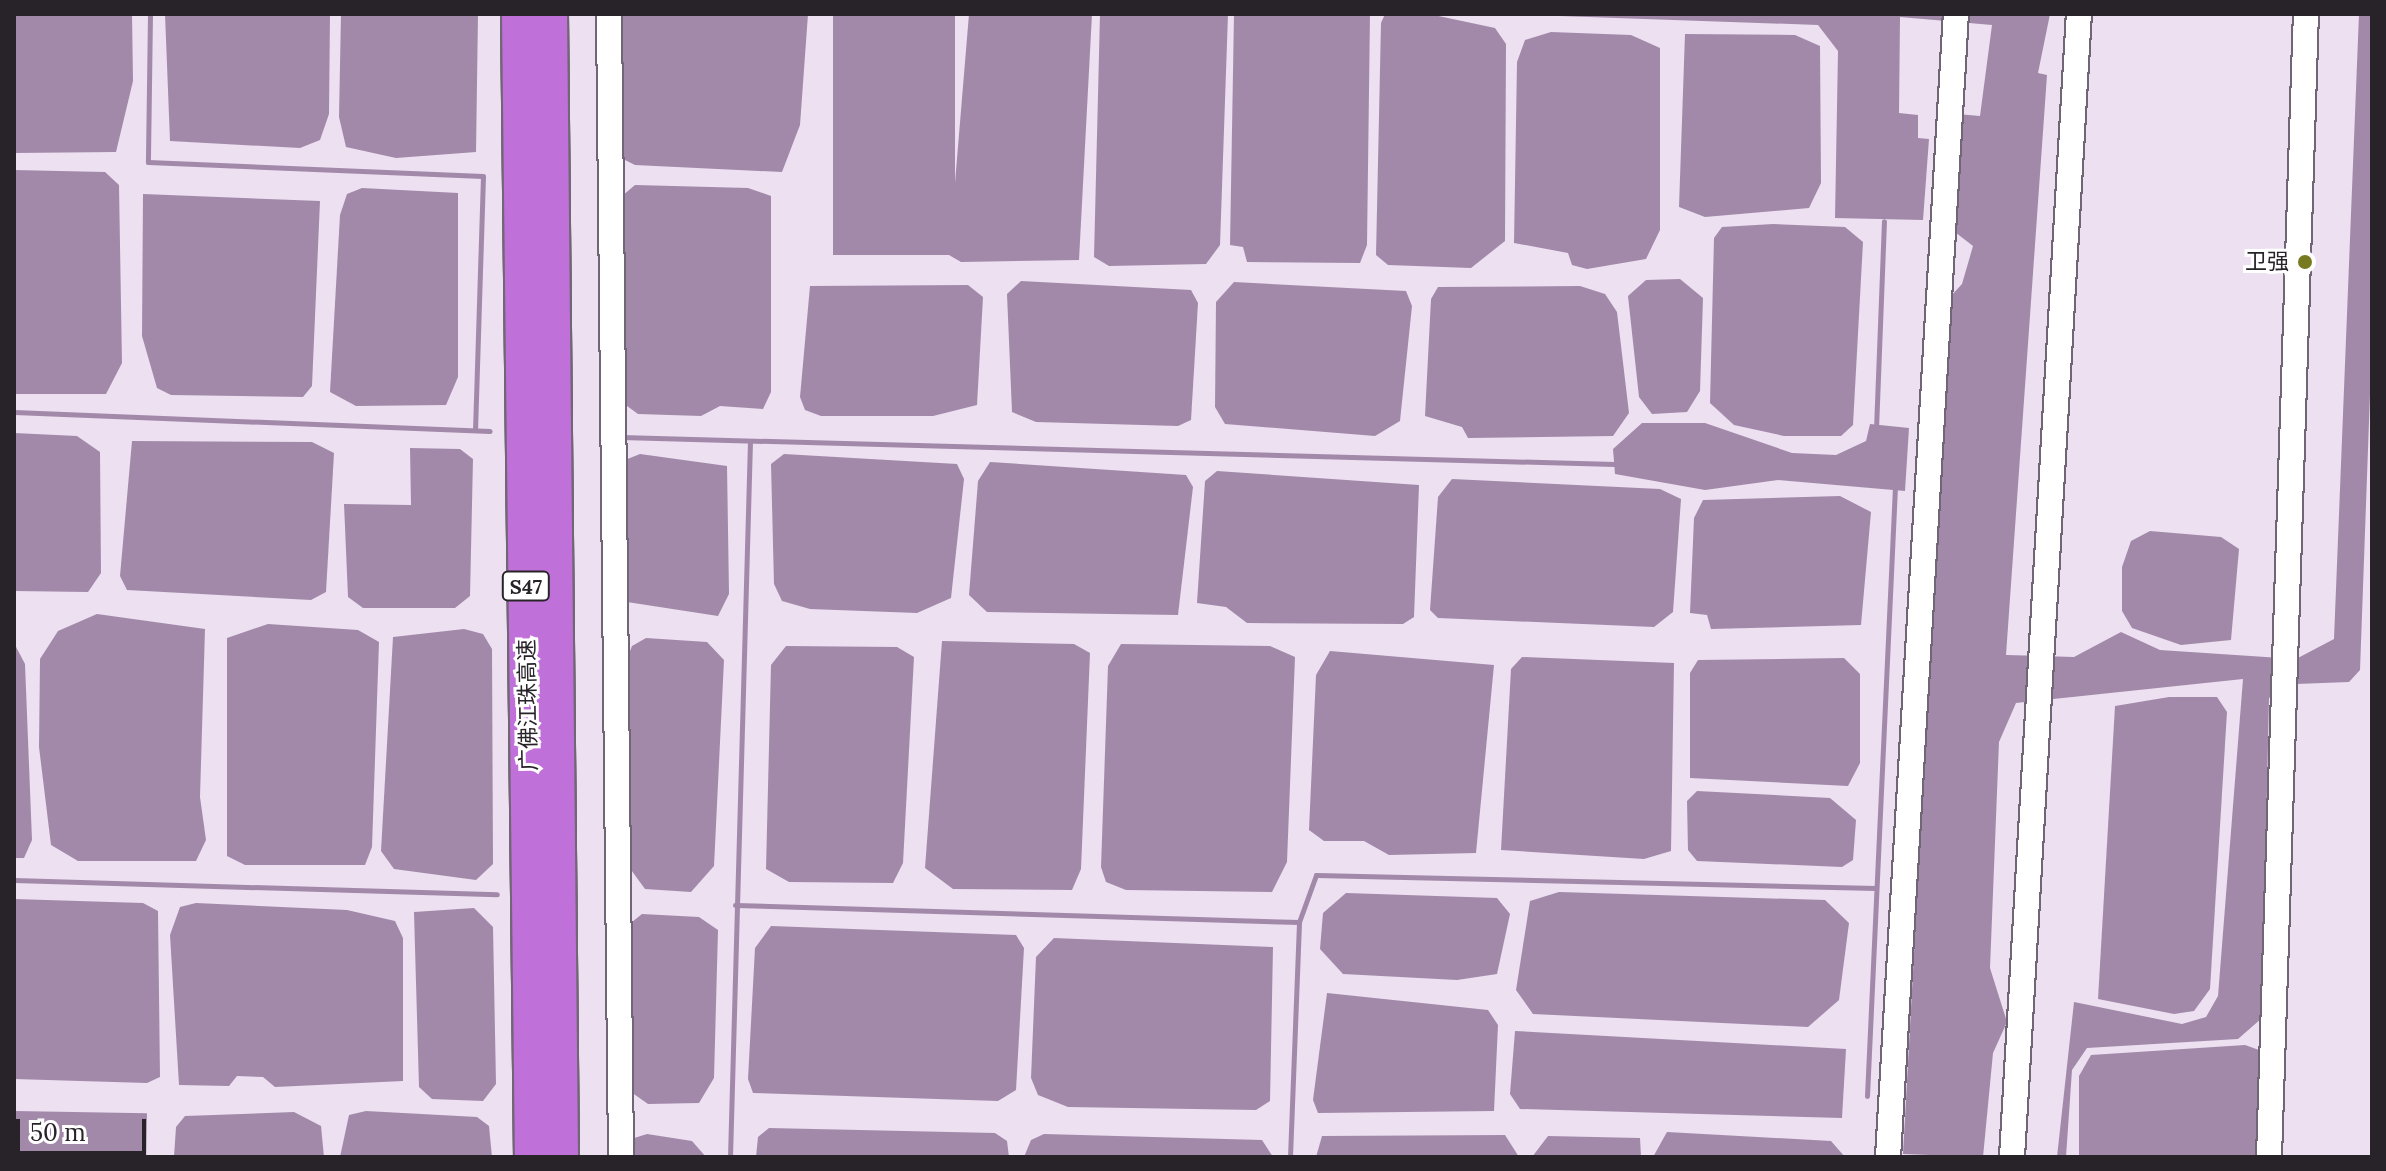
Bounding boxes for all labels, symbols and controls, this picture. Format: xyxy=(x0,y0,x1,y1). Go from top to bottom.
place label: 卫强 xyxy=(2245,249,2289,275)
marker: 卫强 xyxy=(2296,253,2314,271)
road number: S47 xyxy=(500,570,552,602)
street label: 广佛江珠高速 xyxy=(514,639,542,771)
scale bar xyxy=(20,1103,150,1153)
text: 50 m xyxy=(30,1117,86,1148)

